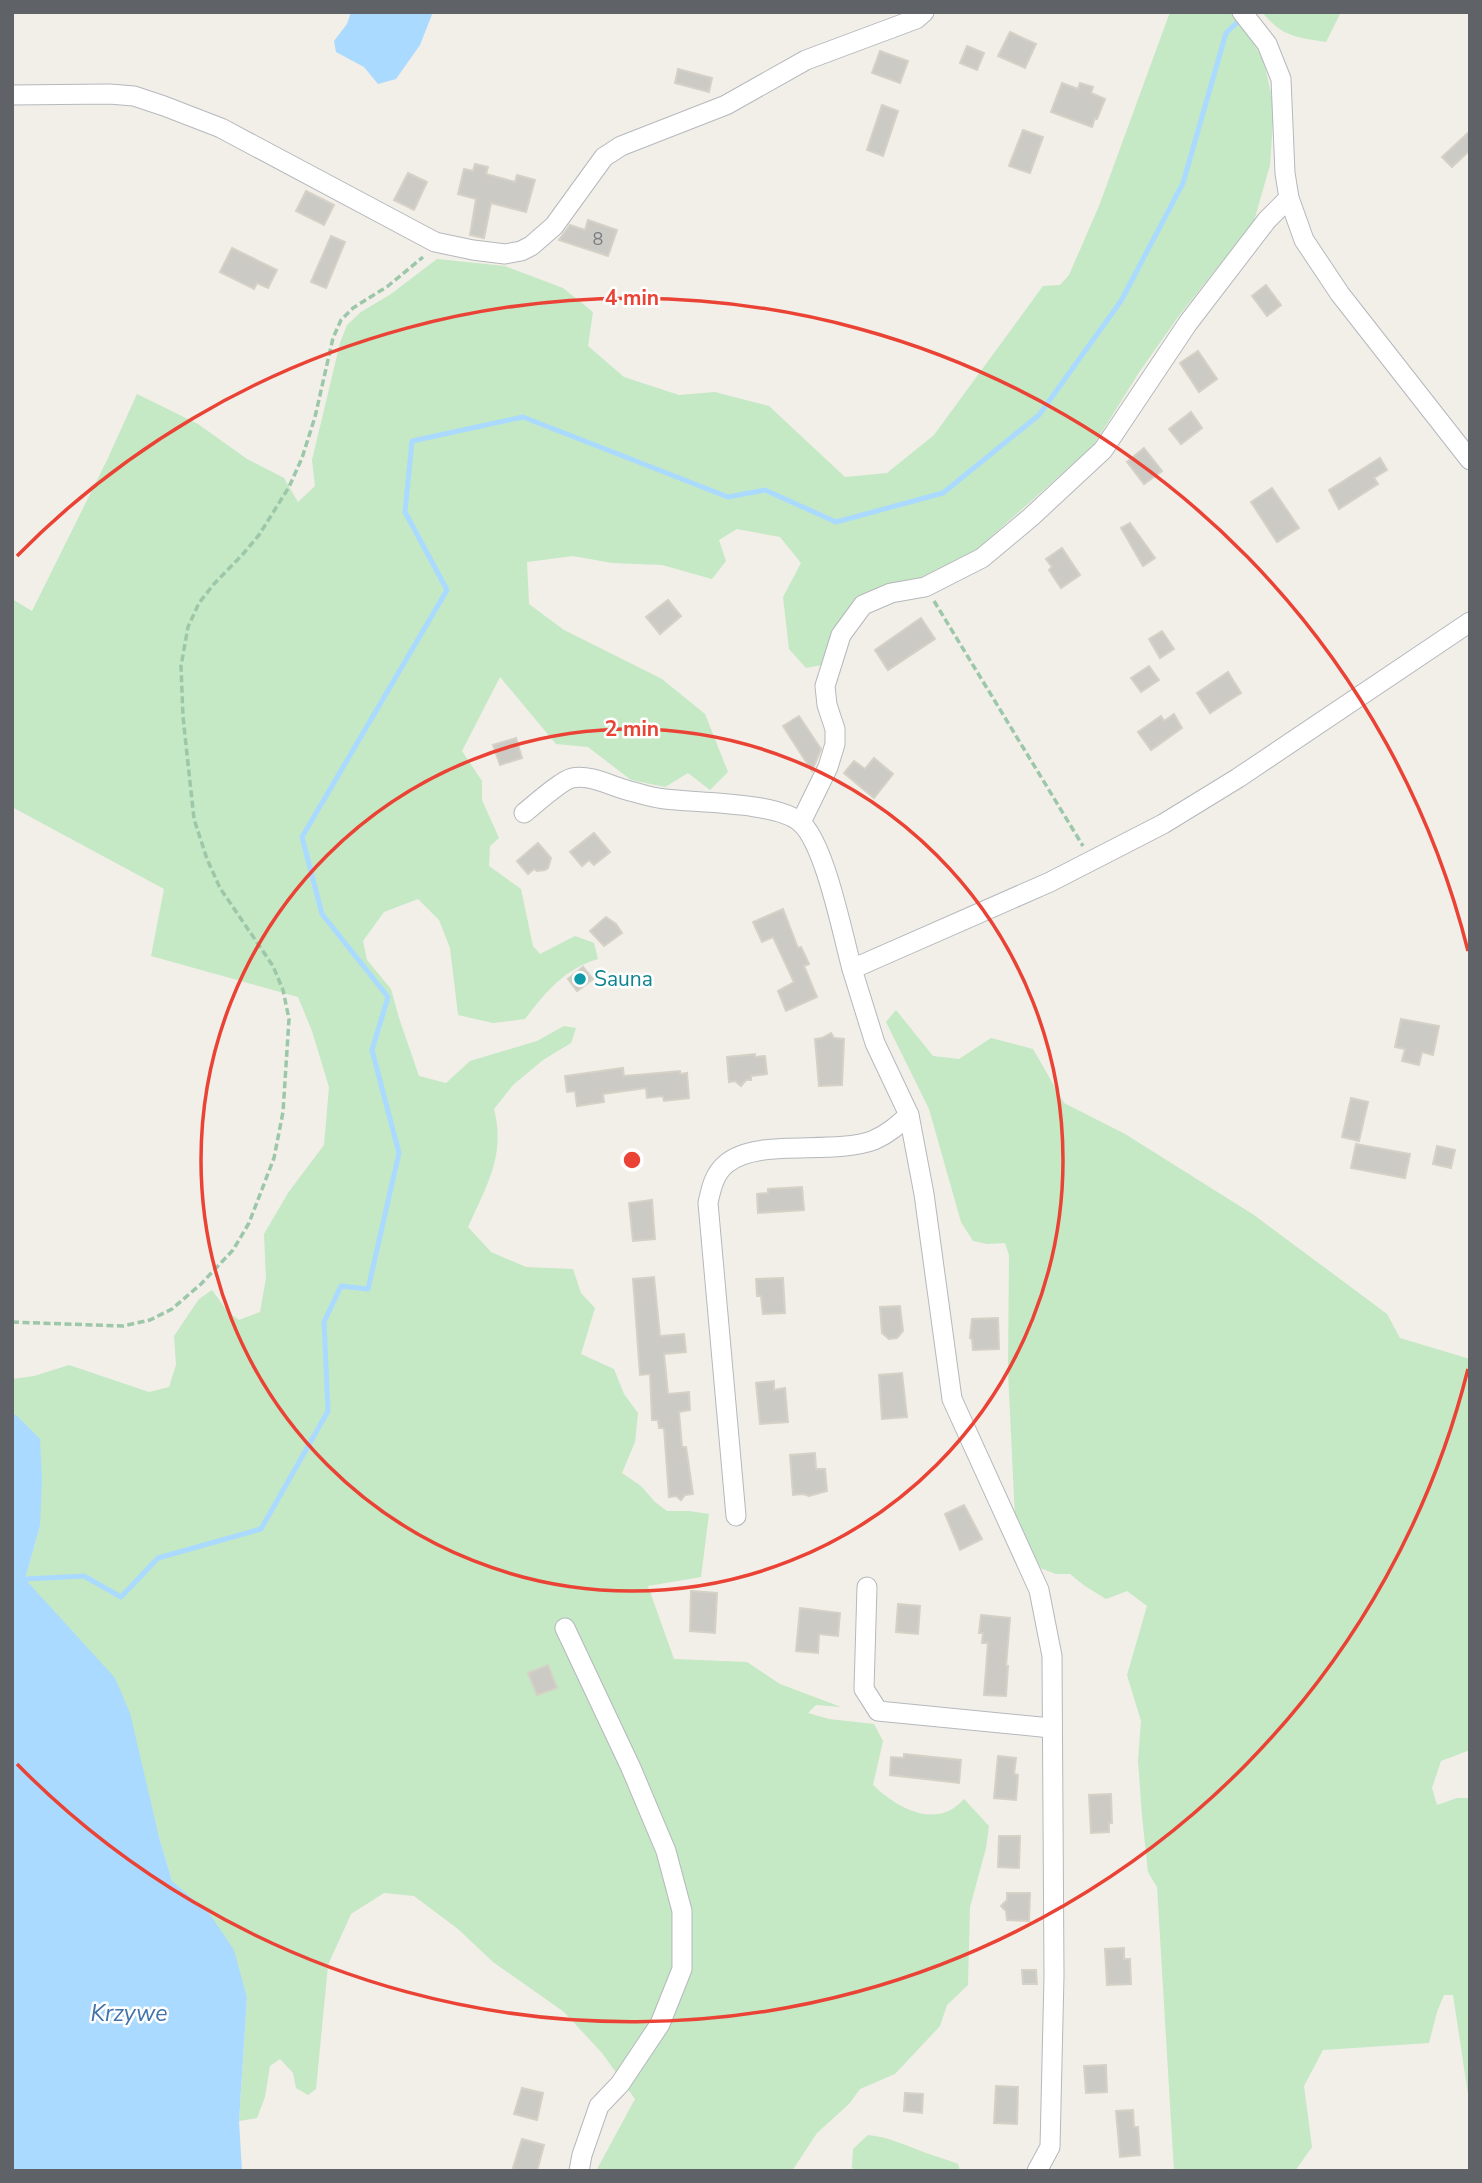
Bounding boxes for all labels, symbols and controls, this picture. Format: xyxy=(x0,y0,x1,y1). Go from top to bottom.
house number: 8 xyxy=(593,227,603,251)
text: 4 min xyxy=(605,284,659,312)
text: 2 min xyxy=(605,715,659,743)
place label: Sauna xyxy=(594,965,653,993)
marker: Sauna xyxy=(572,971,588,987)
centre of rings xyxy=(620,1148,644,1172)
water label: Krzywe xyxy=(91,1998,167,2029)

